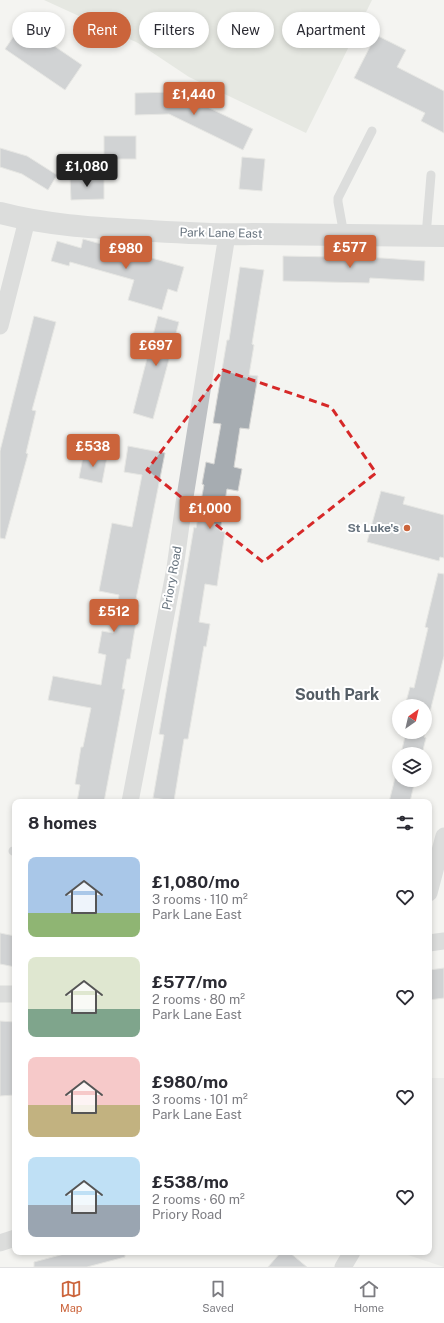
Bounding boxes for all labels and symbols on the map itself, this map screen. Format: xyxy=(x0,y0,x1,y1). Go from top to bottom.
pin: £1,440 xyxy=(161,82,227,116)
pin: £1,080 xyxy=(54,154,120,188)
street label: Park Lane East xyxy=(179,225,263,241)
pin: £577 xyxy=(326,235,374,269)
pin: £980 xyxy=(102,236,150,270)
pin: £697 xyxy=(132,333,180,367)
pin: £538 xyxy=(69,434,117,468)
pin: £1,000 xyxy=(177,496,243,530)
place label: St Luke's xyxy=(347,521,399,535)
marker: St Luke's xyxy=(402,523,412,533)
street label: Priory Road xyxy=(159,545,185,611)
pin: £512 xyxy=(90,599,138,633)
district label: South Park xyxy=(295,685,379,704)
north arrow xyxy=(392,699,432,739)

